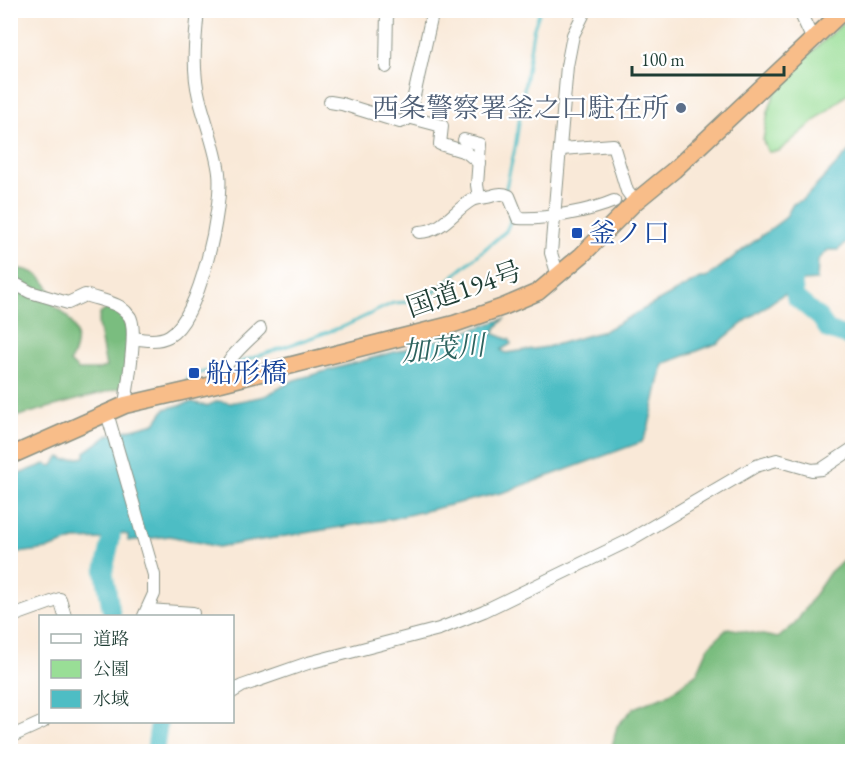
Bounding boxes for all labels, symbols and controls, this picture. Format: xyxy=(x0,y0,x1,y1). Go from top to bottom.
scale bar xyxy=(632,39,784,77)
text: 100 m xyxy=(641,48,685,71)
place label: 西条警察署釜之口駐在所 xyxy=(372,90,669,125)
marker: 西条警察署釜之口駐在所 xyxy=(674,101,688,115)
place label: 釜ノ口 xyxy=(589,215,670,250)
marker: 釜ノ口 xyxy=(570,226,584,240)
street label: 国道194号 xyxy=(401,252,526,325)
water label: 加茂川 xyxy=(400,326,489,370)
place label: 船形橋 xyxy=(206,355,287,390)
marker: 船形橋 xyxy=(187,366,201,380)
legend xyxy=(39,615,234,723)
text: 道路 xyxy=(93,627,129,650)
text: 公園 xyxy=(93,657,129,680)
text: 水域 xyxy=(93,687,129,710)

